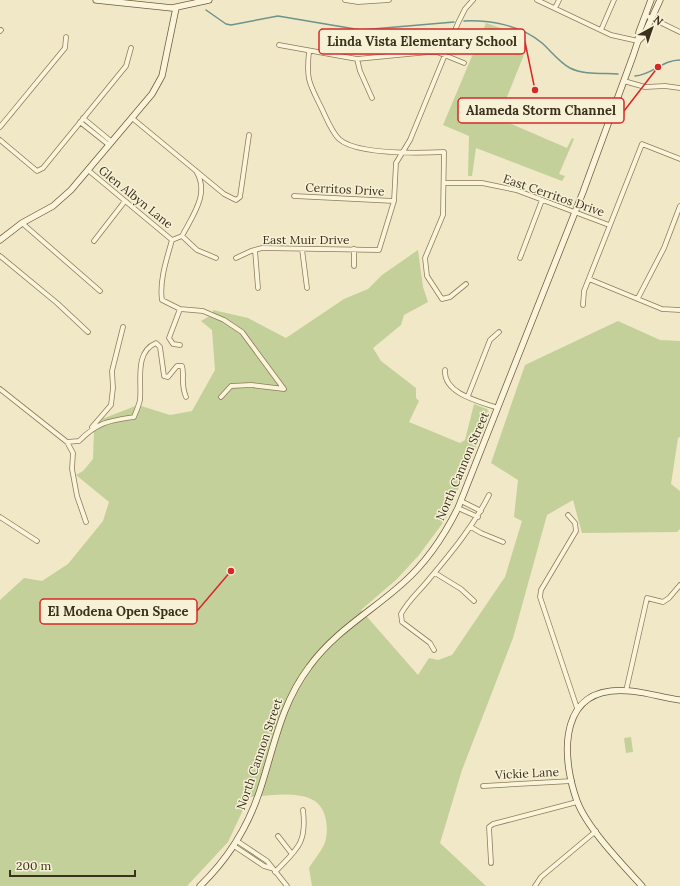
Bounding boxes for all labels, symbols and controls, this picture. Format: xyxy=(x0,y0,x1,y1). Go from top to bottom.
north arrow xyxy=(632,8,672,48)
text: N xyxy=(651,12,667,29)
callout: Linda Vista Elementary School xyxy=(319,29,525,54)
text: Linda Vista Elementary School xyxy=(327,33,517,50)
callout: Alameda Storm Channel xyxy=(458,98,624,123)
text: Alameda Storm Channel xyxy=(466,102,616,119)
street label: Glen Albyn Lane xyxy=(96,163,176,232)
street label: East Cerritos Drive xyxy=(501,171,607,220)
street label: Cerritos Drive xyxy=(305,179,385,199)
street label: East Muir Drive xyxy=(263,232,350,247)
street label: North Cannon Street xyxy=(432,409,492,523)
callout: El Modena Open Space xyxy=(40,599,197,624)
text: El Modena Open Space xyxy=(47,603,189,620)
street label: North Cannon Street xyxy=(233,696,285,812)
street label: Vickie Lane xyxy=(494,764,560,782)
scale bar xyxy=(10,852,135,878)
text: 200 m xyxy=(16,858,52,873)

